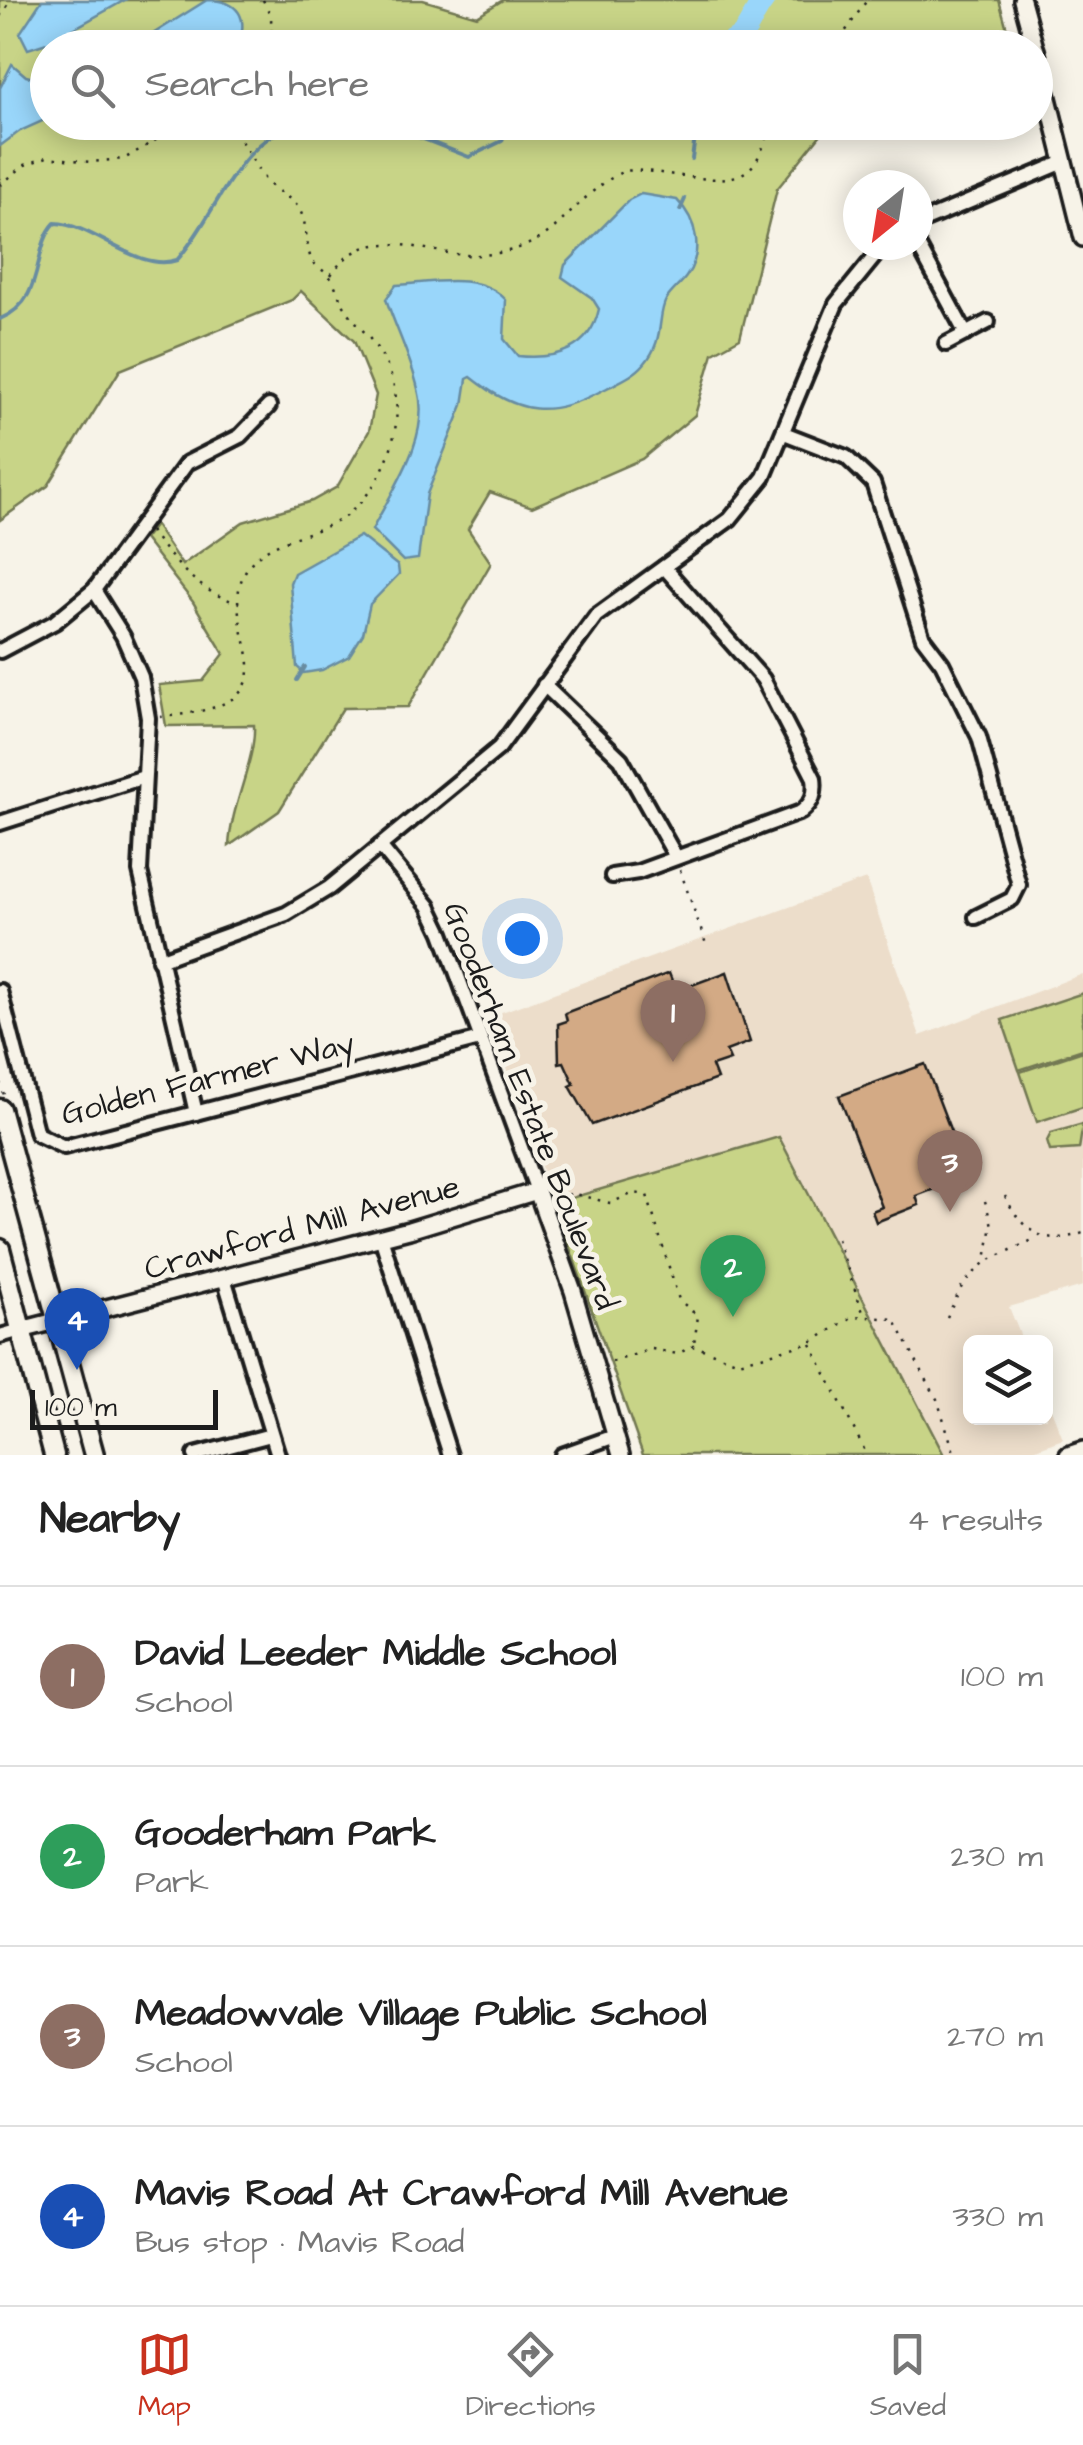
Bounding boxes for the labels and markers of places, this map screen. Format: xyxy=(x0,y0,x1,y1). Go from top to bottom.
pin: 1 xyxy=(640,980,706,1062)
pin: 3 xyxy=(918,1130,982,1212)
pin: 2 xyxy=(700,1234,766,1317)
pin: 4 xyxy=(44,1288,110,1370)

